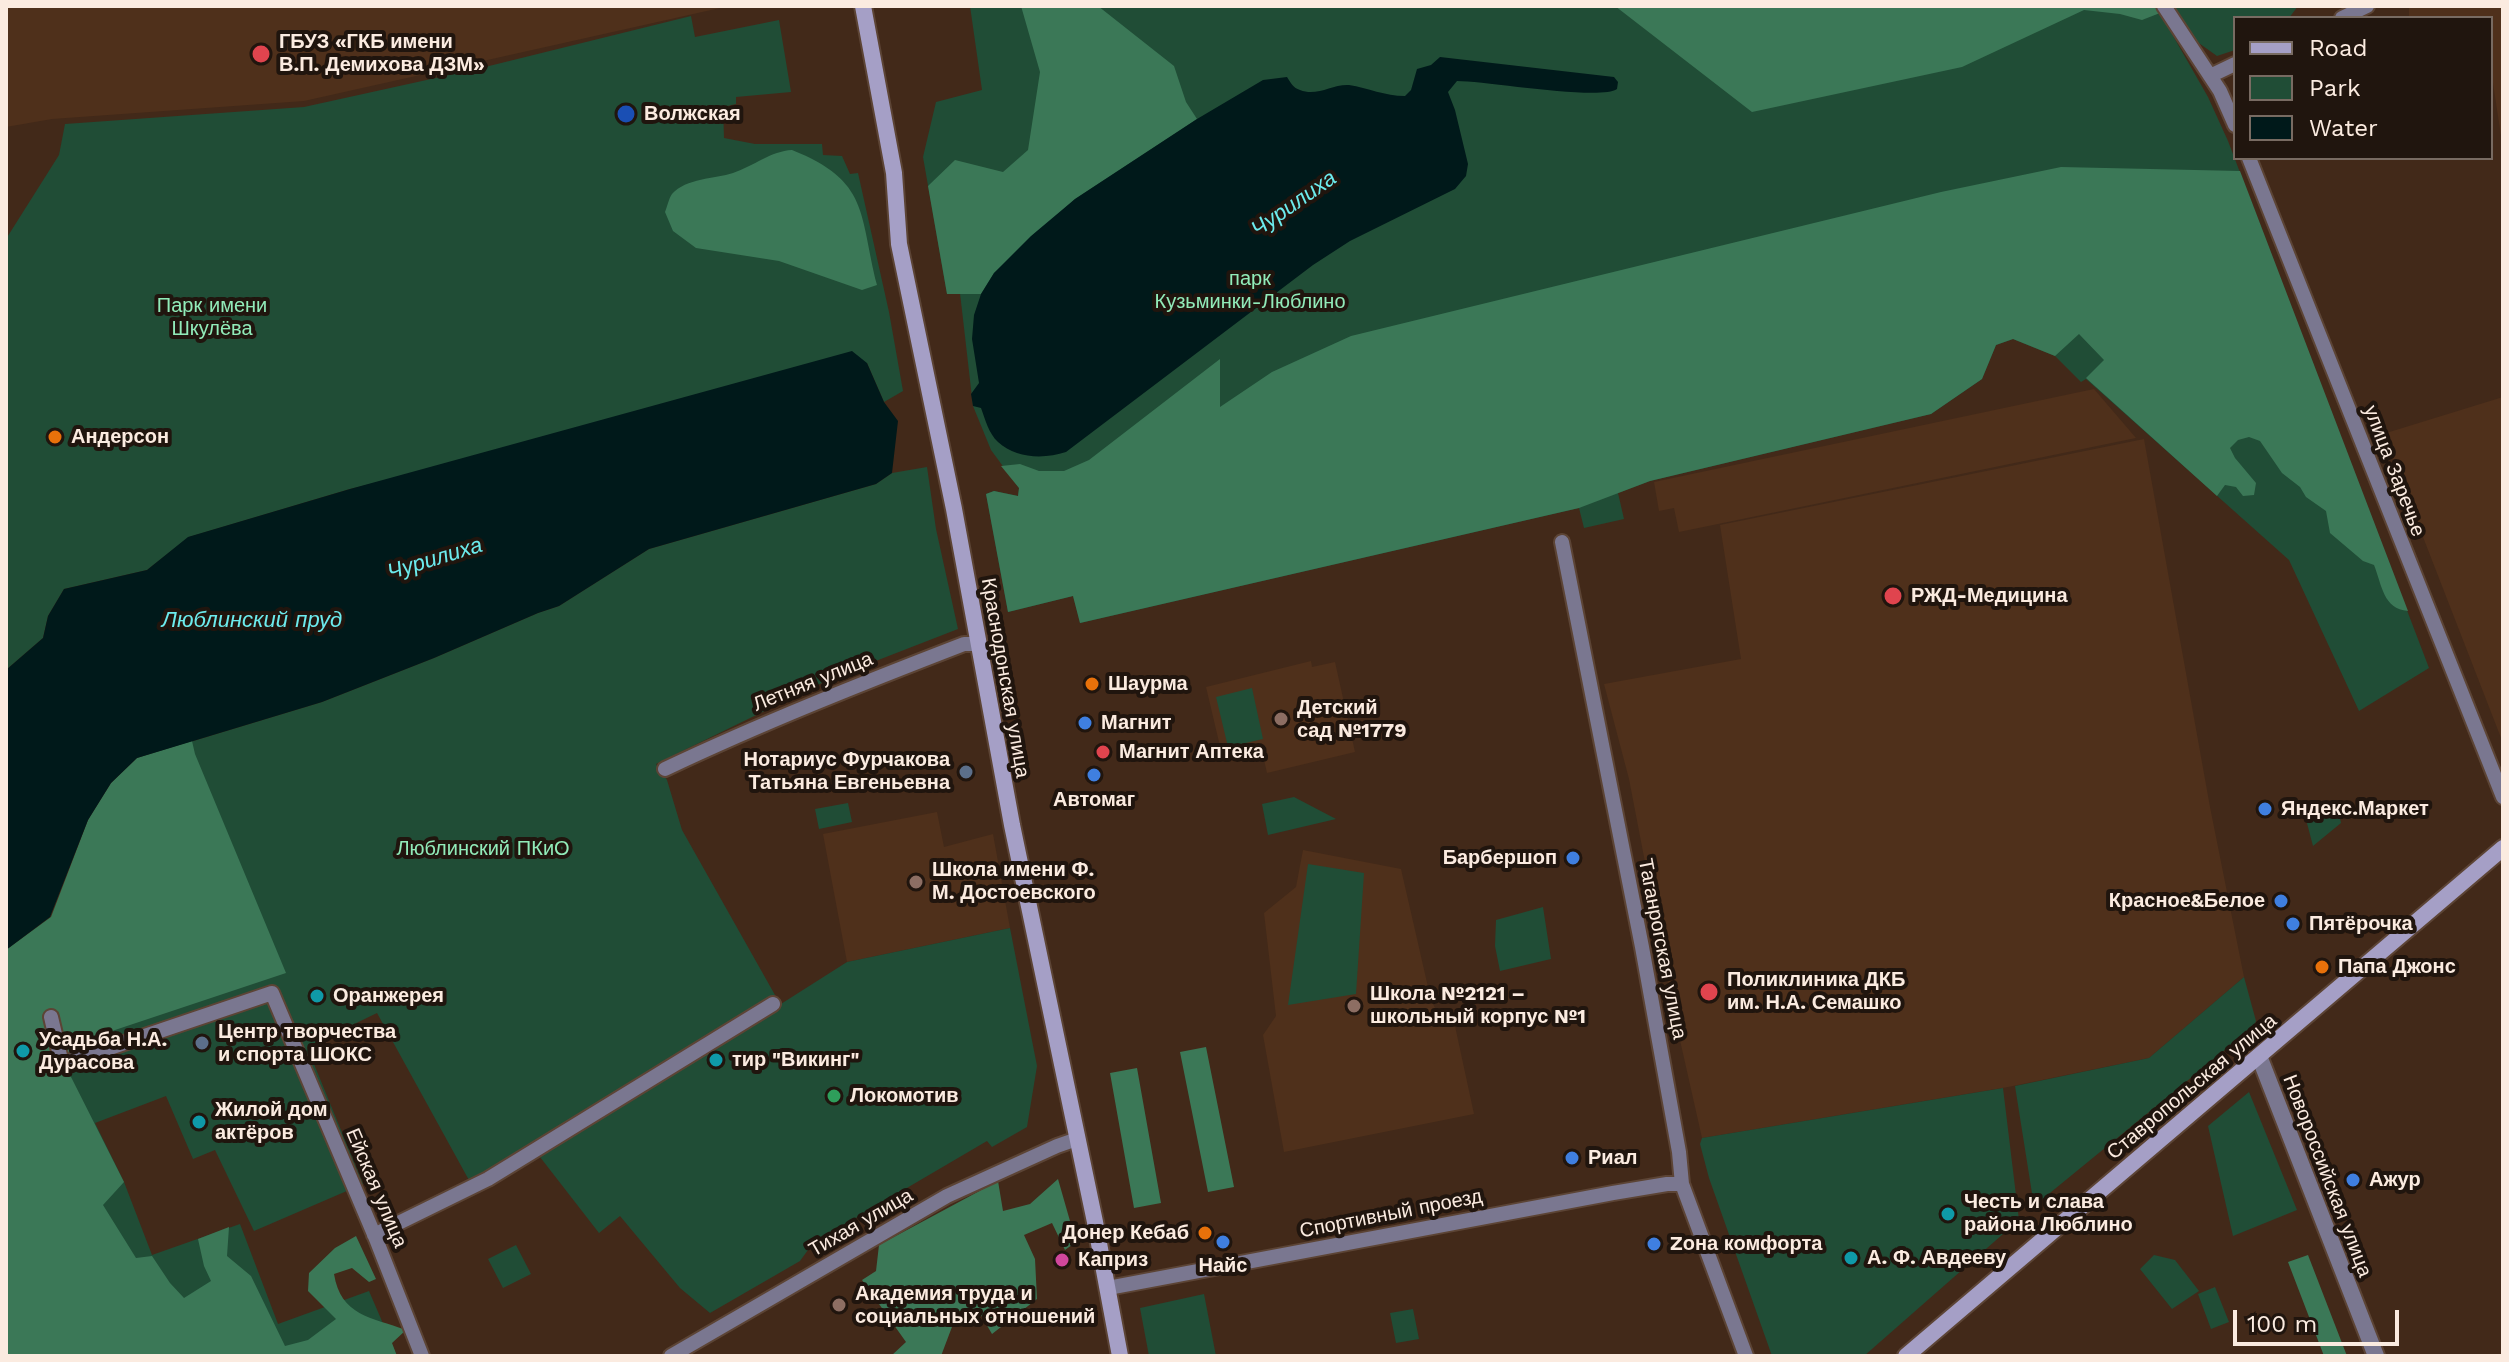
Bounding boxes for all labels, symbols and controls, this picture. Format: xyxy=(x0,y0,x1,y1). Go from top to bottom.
legend xyxy=(2233,16,2493,160)
place label: ГБУЗ «ГКБ имени В.П. Демихова ДЗМ» xyxy=(279,30,485,77)
text: Road xyxy=(2309,34,2368,62)
marker: ГБУЗ «ГКБ имени В.П. Демихова ДЗМ» xyxy=(250,43,272,65)
text: Park xyxy=(2309,74,2361,102)
place label: Волжская xyxy=(644,102,741,126)
marker: Волжская xyxy=(615,103,637,125)
text: Water xyxy=(2309,114,2378,142)
water label: Чурилиха xyxy=(1246,165,1342,243)
park label: парк Кузьминки-Люблино xyxy=(1154,267,1346,314)
park label: Парк имени Шкулёва xyxy=(157,294,267,341)
street label: улица Заречье xyxy=(2358,402,2430,540)
place label: Андерсон xyxy=(71,425,169,449)
marker: Андерсон xyxy=(46,428,64,446)
water label: Чурилиха xyxy=(384,532,486,586)
street label: Краснодонская улица xyxy=(976,576,1034,780)
place label: РЖД-Медицина xyxy=(1911,584,2068,608)
marker: РЖД-Медицина xyxy=(1882,585,1904,607)
water label: Люблинский пруд xyxy=(162,608,342,634)
street label: Летняя улица xyxy=(750,647,876,717)
place label: Шаурма xyxy=(1108,672,1188,696)
marker: Шаурма xyxy=(1083,675,1101,693)
place label: Детский сад №1779 xyxy=(1297,696,1406,743)
marker: Детский сад №1779 xyxy=(1272,710,1290,728)
place label: Магнит xyxy=(1101,711,1172,735)
marker: Магнит xyxy=(1076,714,1094,732)
place label: Магнит Аптека xyxy=(1119,740,1264,764)
marker: Магнит Аптека xyxy=(1094,743,1112,761)
place label: Нотариус Фурчакова Татьяна Евгеньевна xyxy=(743,748,950,795)
marker: Нотариус Фурчакова Татьяна Евгеньевна xyxy=(957,763,975,781)
marker: Автомаг xyxy=(1085,766,1103,784)
place label: Автомаг xyxy=(1053,788,1135,812)
place label: Яндекс.Маркет xyxy=(2281,797,2429,821)
marker: Яндекс.Маркет xyxy=(2256,800,2274,818)
park label: Люблинский ПКиО xyxy=(396,837,570,861)
place label: Барбершоп xyxy=(1443,846,1557,870)
marker: Барбершоп xyxy=(1564,849,1582,867)
street label: Таганрогская улица xyxy=(1633,857,1691,1041)
place label: Школа имени Ф. М. Достоевского xyxy=(932,858,1096,905)
marker: Школа имени Ф. М. Достоевского xyxy=(907,873,925,891)
place label: Красное&Белое xyxy=(2109,889,2265,913)
marker: Красное&Белое xyxy=(2272,892,2290,910)
place label: Пятёрочка xyxy=(2309,912,2413,936)
marker: Пятёрочка xyxy=(2284,915,2302,933)
place label: Папа Джонс xyxy=(2338,955,2456,979)
marker: Папа Джонс xyxy=(2313,958,2331,976)
place label: Поликлиника ДКБ им. Н.А. Семашко xyxy=(1727,968,1905,1015)
marker: Поликлиника ДКБ им. Н.А. Семашко xyxy=(1698,981,1720,1003)
place label: Школа №2121 – школьный корпус №1 xyxy=(1370,982,1586,1029)
place label: Оранжерея xyxy=(333,984,444,1008)
marker: Оранжерея xyxy=(308,987,326,1005)
marker: Школа №2121 – школьный корпус №1 xyxy=(1345,997,1363,1015)
street label: Ставропольская улица xyxy=(2102,1009,2282,1165)
place label: Центр творчества и спорта ШОКС xyxy=(218,1020,396,1067)
place label: Усадьба Н.А. Дурасова xyxy=(39,1028,167,1075)
marker: Центр творчества и спорта ШОКС xyxy=(193,1034,211,1052)
marker: Усадьба Н.А. Дурасова xyxy=(14,1042,32,1060)
place label: тир "Викинг" xyxy=(732,1048,859,1072)
marker: тир "Викинг" xyxy=(707,1051,725,1069)
street label: Новороссийская улица xyxy=(2277,1072,2377,1280)
place label: Локомотив xyxy=(850,1084,959,1108)
marker: Локомотив xyxy=(825,1087,843,1105)
place label: Жилой дом актёров xyxy=(215,1098,327,1145)
marker: Жилой дом актёров xyxy=(190,1113,208,1131)
street label: Ейская улица xyxy=(340,1125,412,1251)
place label: Риал xyxy=(1588,1146,1637,1170)
marker: Риал xyxy=(1563,1149,1581,1167)
place label: Ажур xyxy=(2369,1168,2421,1192)
marker: Ажур xyxy=(2344,1171,2362,1189)
street label: Тихая улица xyxy=(805,1184,917,1262)
street label: Спортивный проезд xyxy=(1298,1185,1484,1243)
place label: Честь и слава района Люблино xyxy=(1964,1190,2133,1237)
marker: Честь и слава района Люблино xyxy=(1939,1205,1957,1223)
place label: Донер Кебаб xyxy=(1062,1221,1189,1245)
marker: Донер Кебаб xyxy=(1196,1224,1214,1242)
place label: Zона комфорта xyxy=(1670,1232,1822,1256)
marker: Найс xyxy=(1214,1233,1232,1251)
marker: Zона комфорта xyxy=(1645,1235,1663,1253)
place label: А. Ф. Авдееву xyxy=(1867,1246,2006,1270)
place label: Каприз xyxy=(1078,1248,1148,1272)
marker: А. Ф. Авдееву xyxy=(1842,1249,1860,1267)
marker: Каприз xyxy=(1053,1251,1071,1269)
place label: Найс xyxy=(1199,1254,1247,1278)
place label: Академия труда и социальных отношений xyxy=(855,1282,1095,1329)
scale bar xyxy=(2237,1294,2403,1344)
marker: Академия труда и социальных отношений xyxy=(830,1296,848,1314)
text: 100 m xyxy=(2247,1310,2317,1338)

